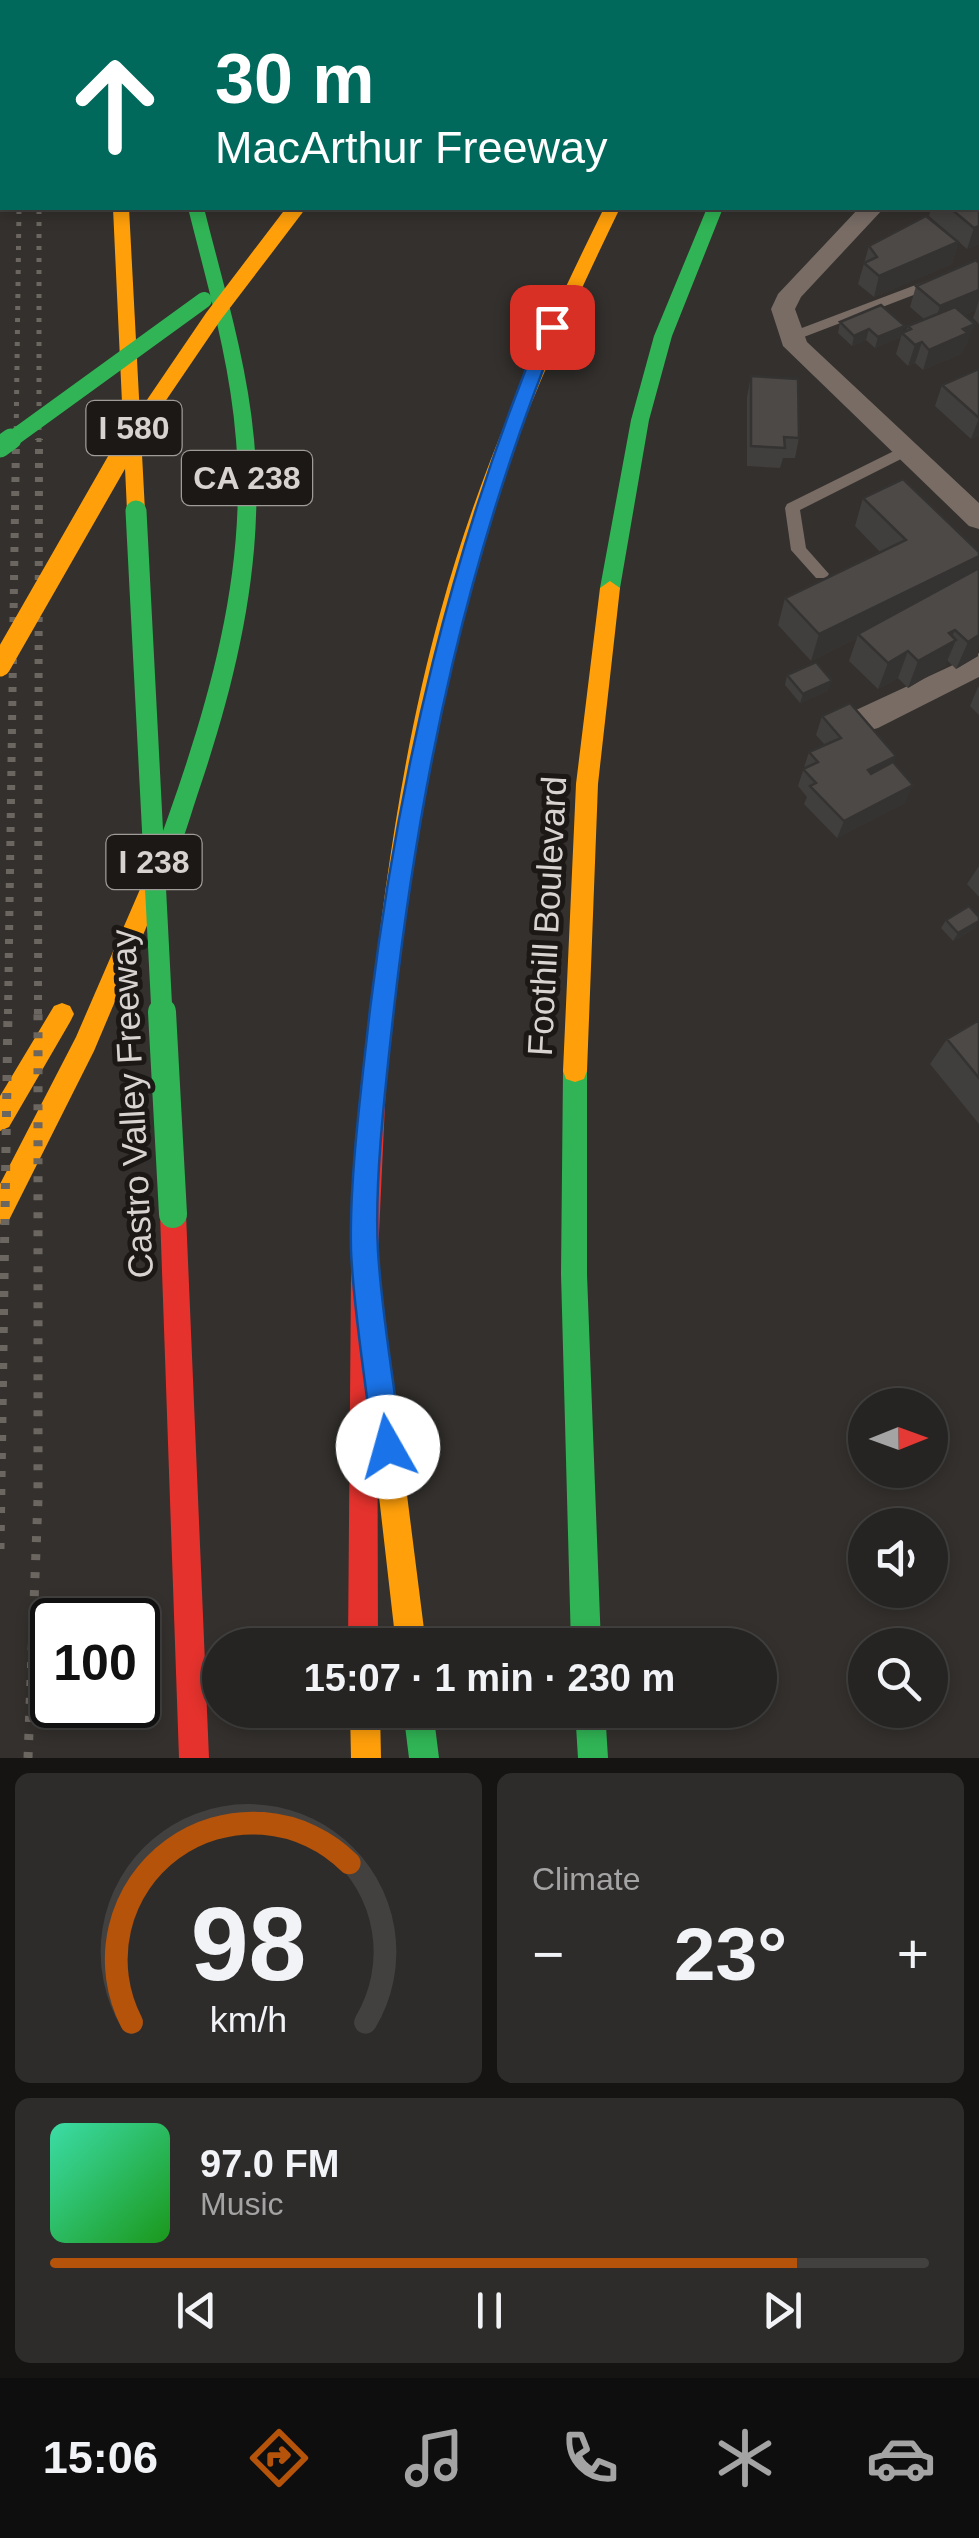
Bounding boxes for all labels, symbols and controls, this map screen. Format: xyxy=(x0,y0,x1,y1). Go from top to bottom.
icon: ahead xyxy=(50,40,180,170)
text: 30 m xyxy=(215,40,375,118)
text: MacArthur Freeway xyxy=(215,122,608,173)
pin xyxy=(510,285,595,370)
icon: arrive xyxy=(525,300,580,355)
road number: I 580 xyxy=(86,401,182,455)
road number: CA 238 xyxy=(182,451,312,505)
street label: Foothill Boulevard xyxy=(520,775,573,1057)
road number: I 238 xyxy=(106,835,202,889)
street label: Castro Valley Freeway xyxy=(103,928,160,1280)
north arrow xyxy=(848,1388,948,1488)
map controls xyxy=(848,1388,948,1728)
position arrow xyxy=(336,1395,440,1499)
button: sound xyxy=(848,1508,948,1608)
speed limit sign: 100 xyxy=(30,1598,160,1728)
button: search xyxy=(848,1628,948,1728)
text: 15:07 · 1 min · 230 m xyxy=(304,1657,675,1699)
text: Climate xyxy=(532,1861,640,1897)
text: 98 xyxy=(191,1886,306,2002)
text: 23° xyxy=(674,1912,787,1996)
text: − xyxy=(532,1923,564,1985)
text: + xyxy=(897,1923,929,1985)
text: km/h xyxy=(210,2000,287,2040)
text: 97.0 FM xyxy=(200,2143,339,2185)
text: Music xyxy=(200,2186,284,2222)
icon: previous xyxy=(169,2283,224,2338)
icon: pause xyxy=(462,2283,517,2338)
icon: next xyxy=(755,2283,810,2338)
icon: directions xyxy=(244,2423,314,2493)
icon: music xyxy=(399,2423,469,2493)
icon: phone xyxy=(555,2423,625,2493)
icon: climate xyxy=(710,2423,780,2493)
icon: car xyxy=(866,2423,936,2493)
text: 15:06 xyxy=(43,2432,158,2483)

